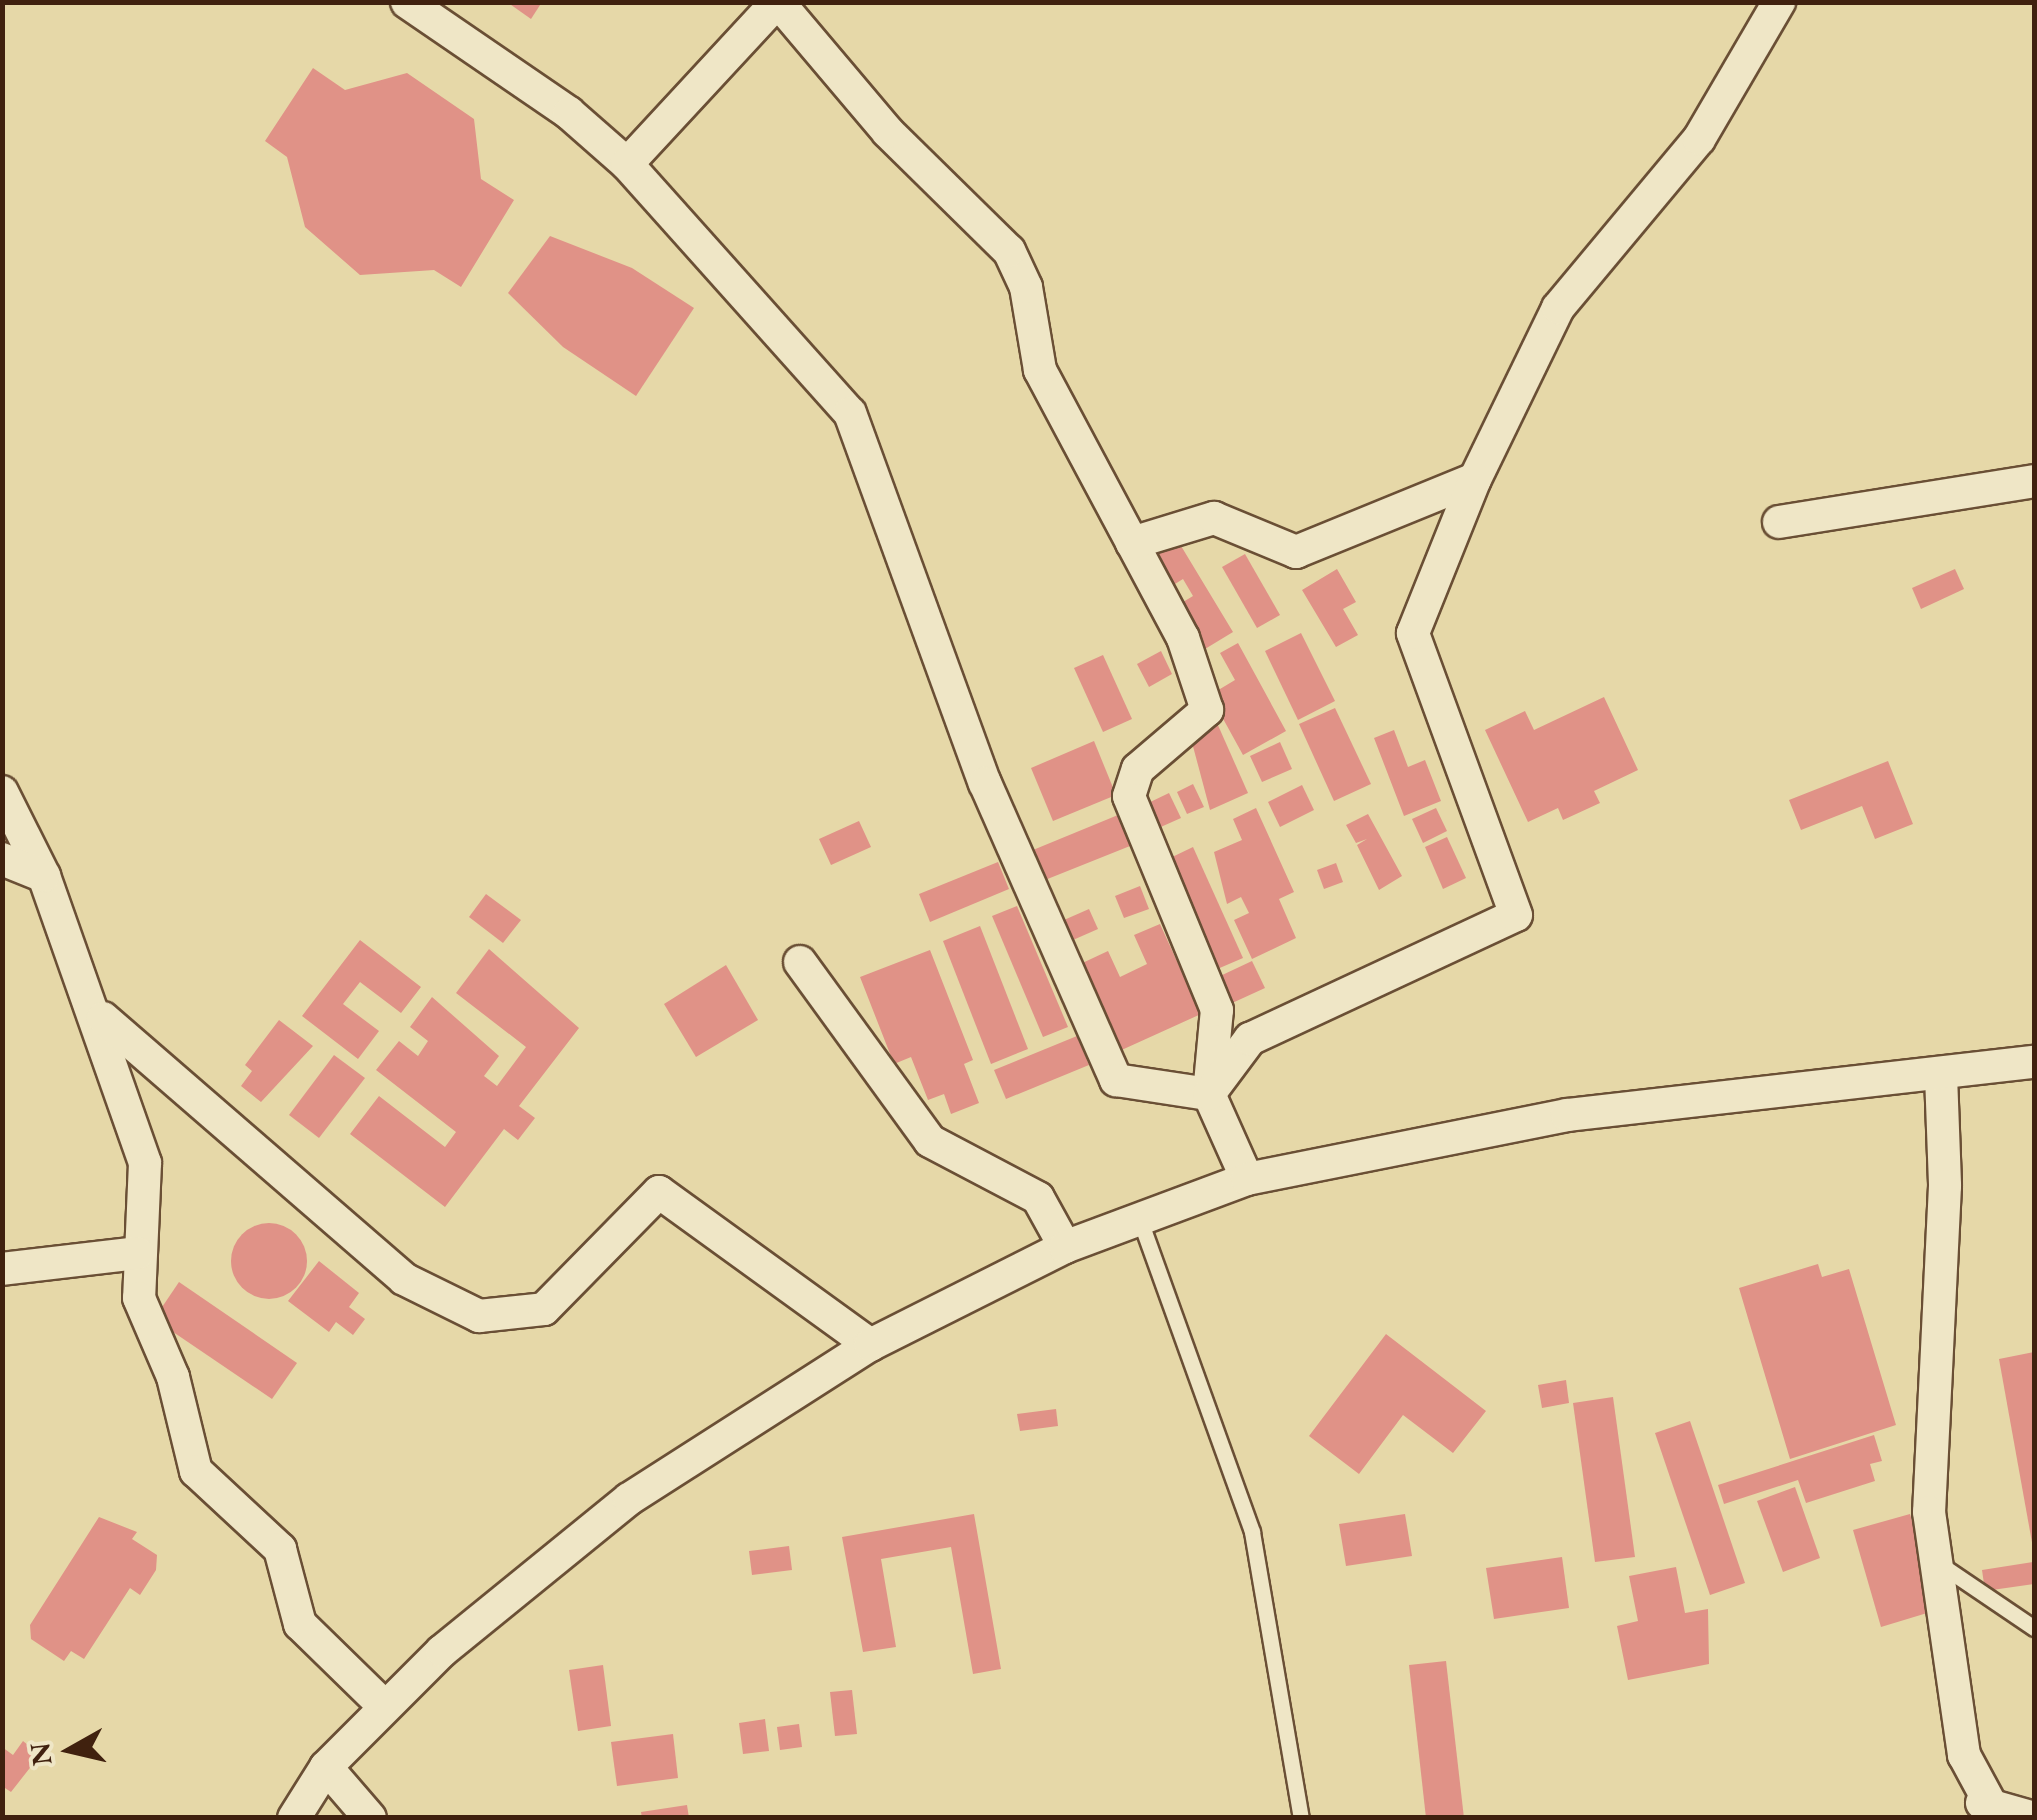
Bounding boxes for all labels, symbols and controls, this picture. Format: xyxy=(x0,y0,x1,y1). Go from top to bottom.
north arrow xyxy=(20,1700,120,1800)
text: N xyxy=(21,1740,60,1768)

